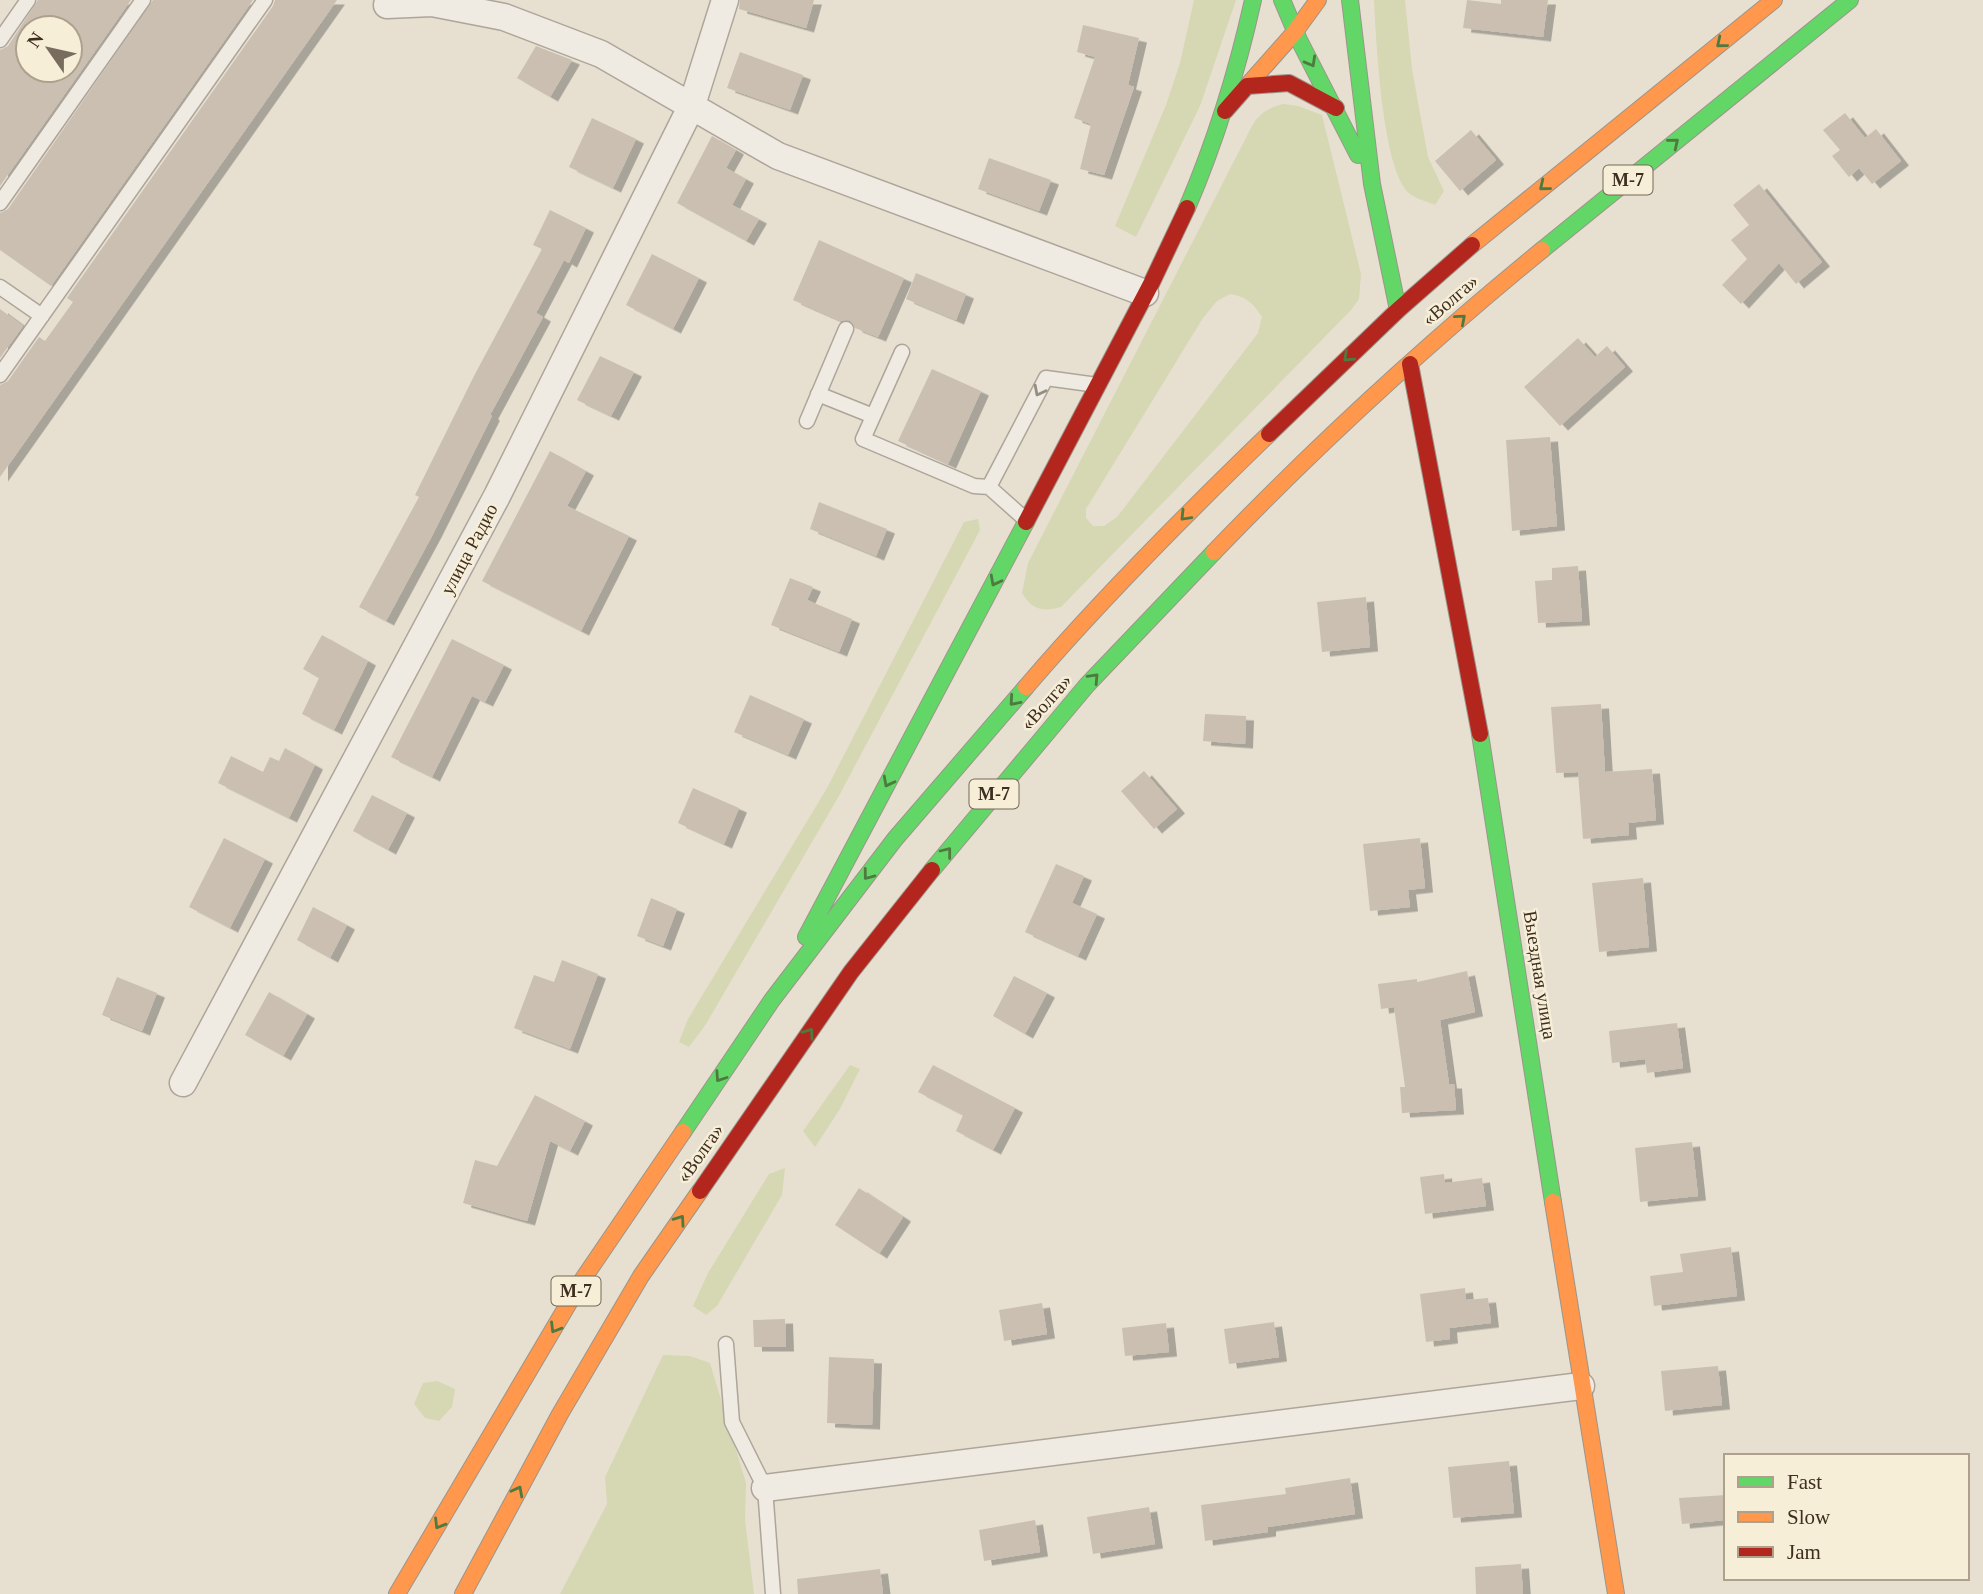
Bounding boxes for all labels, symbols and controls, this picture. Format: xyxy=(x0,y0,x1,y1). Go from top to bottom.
north arrow xyxy=(14,14,84,84)
text: N xyxy=(23,28,48,51)
one-way arrow xyxy=(1716,35,1729,47)
one-way arrow xyxy=(1303,55,1316,67)
one-way arrow xyxy=(1667,138,1679,151)
road number: М-7 xyxy=(1604,166,1652,195)
one-way arrow xyxy=(1540,178,1552,191)
street label: «Волга» xyxy=(1418,270,1482,330)
one-way arrow xyxy=(1453,315,1466,327)
one-way arrow xyxy=(1343,348,1356,361)
one-way arrow xyxy=(1033,384,1047,396)
street label: улица Радио xyxy=(436,500,502,598)
one-way arrow xyxy=(1180,507,1193,520)
one-way arrow xyxy=(990,574,1003,586)
street label: «Волга» xyxy=(1016,670,1076,734)
one-way arrow xyxy=(1085,673,1098,686)
one-way arrow xyxy=(1010,692,1022,705)
one-way arrow xyxy=(883,775,897,787)
road number: М-7 xyxy=(970,780,1018,808)
one-way arrow xyxy=(938,847,951,859)
one-way arrow xyxy=(863,867,876,880)
street label: Выездная улица xyxy=(1519,909,1561,1041)
one-way arrow xyxy=(801,1028,813,1041)
one-way arrow xyxy=(716,1069,729,1082)
street label: «Волга» xyxy=(672,1120,728,1186)
one-way arrow xyxy=(672,1215,684,1228)
road number: М-7 xyxy=(552,1276,600,1306)
one-way arrow xyxy=(550,1320,563,1333)
legend xyxy=(1724,1454,1969,1580)
text: Fast xyxy=(1787,1470,1822,1494)
one-way arrow xyxy=(510,1486,524,1498)
text: Slow xyxy=(1787,1505,1831,1529)
one-way arrow xyxy=(434,1516,447,1529)
text: Jam xyxy=(1787,1540,1821,1564)

